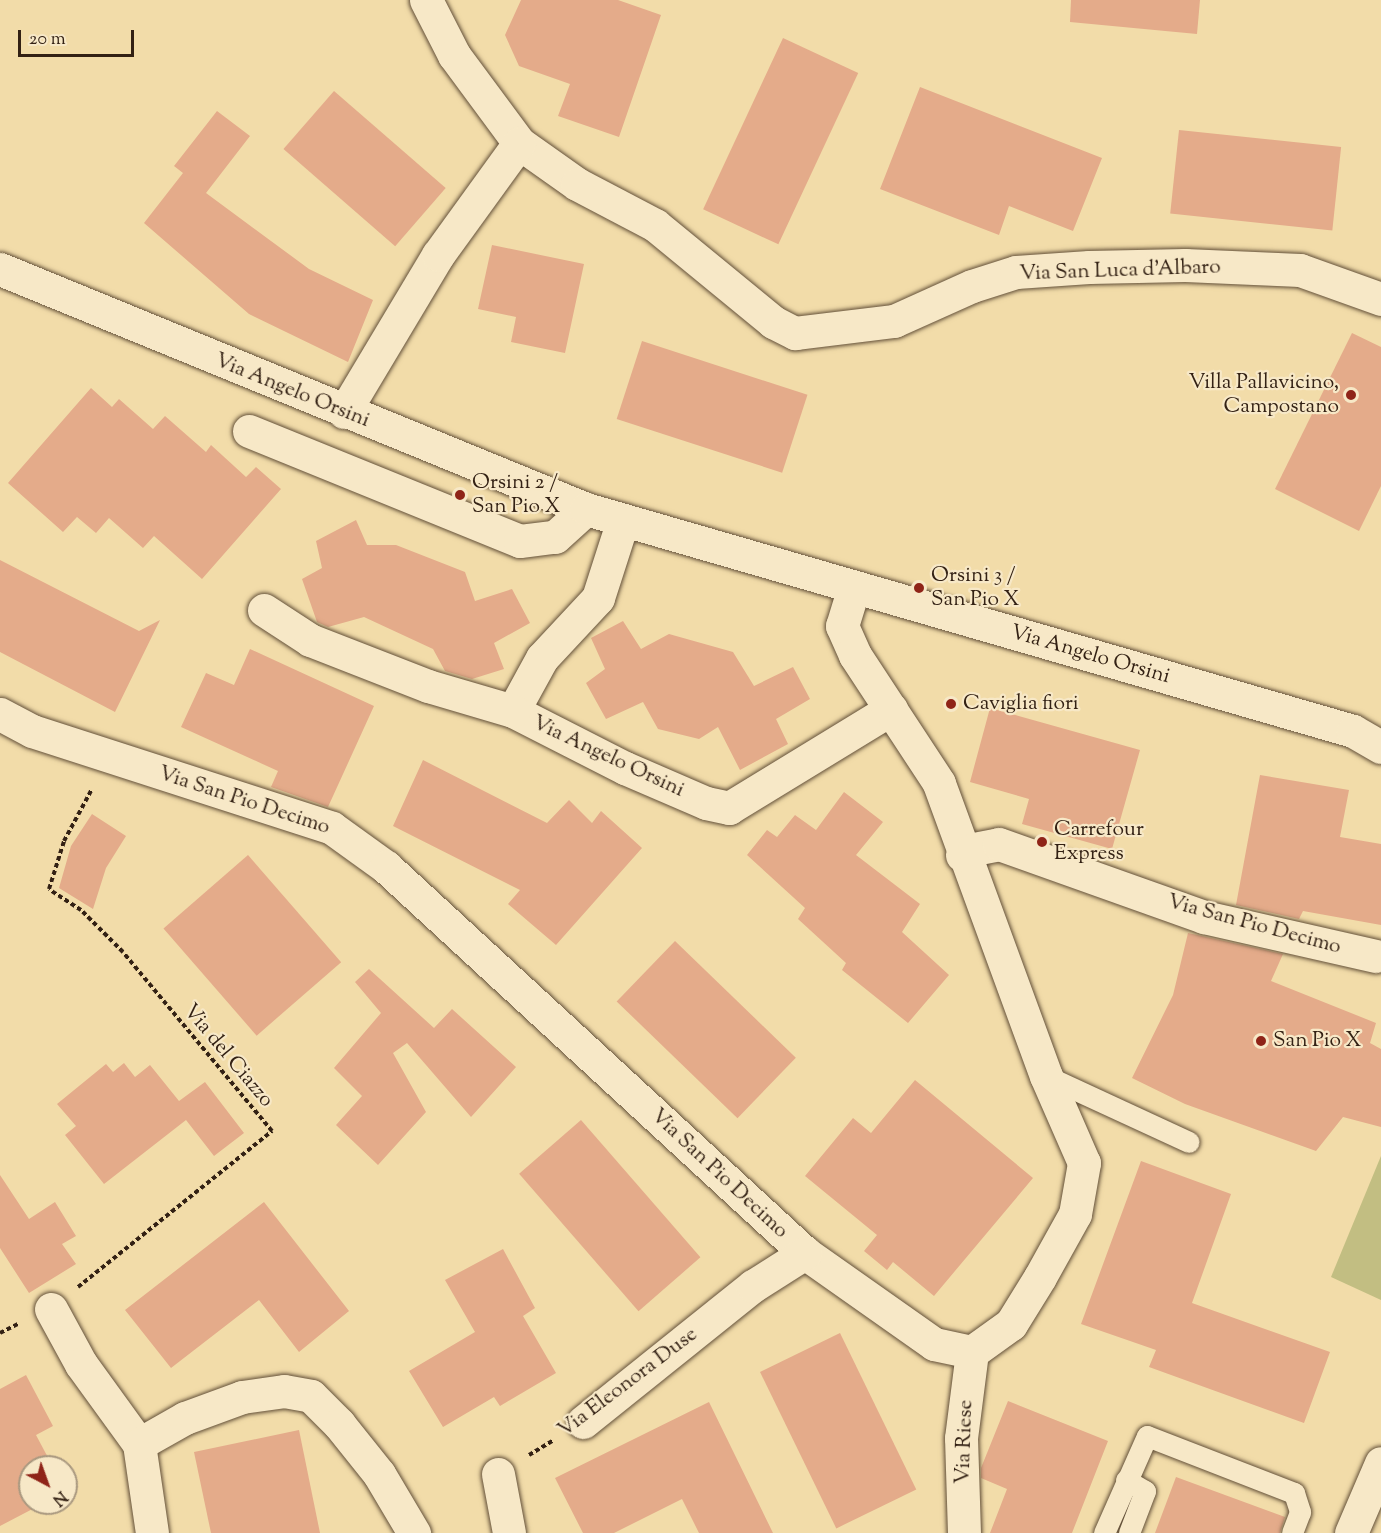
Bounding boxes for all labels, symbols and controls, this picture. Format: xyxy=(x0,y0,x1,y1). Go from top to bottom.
scale bar xyxy=(21,18,136,56)
text: 20 m xyxy=(29,27,66,53)
street label: Via San Luca d'Albaro xyxy=(1019,255,1221,287)
street label: Via Angelo Orsini xyxy=(211,348,373,434)
place label: Villa Pallavicino, Campostano xyxy=(1188,370,1339,420)
marker: Villa Pallavicino, Campostano xyxy=(1344,388,1358,402)
place label: Orsini 2 / San Pio X xyxy=(472,470,560,520)
marker: Orsini 2 / San Pio X xyxy=(453,488,467,502)
place label: Orsini 3 / San Pio X xyxy=(931,563,1019,613)
marker: Orsini 3 / San Pio X xyxy=(912,581,926,595)
street label: Via Angelo Orsini xyxy=(1007,620,1173,690)
place label: Caviglia fiori xyxy=(963,691,1079,717)
marker: Caviglia fiori xyxy=(944,697,958,711)
street label: Via Angelo Orsini xyxy=(528,711,688,803)
street label: Via San Pio Decimo xyxy=(155,761,333,841)
place label: Carrefour Express xyxy=(1054,817,1144,867)
marker: Carrefour Express xyxy=(1035,835,1049,849)
street label: Via San Pio Decimo xyxy=(1164,890,1344,960)
street label: Via del Ciazzo xyxy=(177,999,279,1113)
place label: San Pio X xyxy=(1273,1028,1361,1054)
marker: San Pio X xyxy=(1254,1034,1268,1048)
street label: Via San Pio Decimo xyxy=(645,1104,793,1244)
street label: Via Eleonora Duse xyxy=(553,1322,703,1444)
street label: Via Riese xyxy=(951,1399,979,1485)
north arrow xyxy=(18,1455,78,1515)
text: N xyxy=(46,1485,71,1510)

